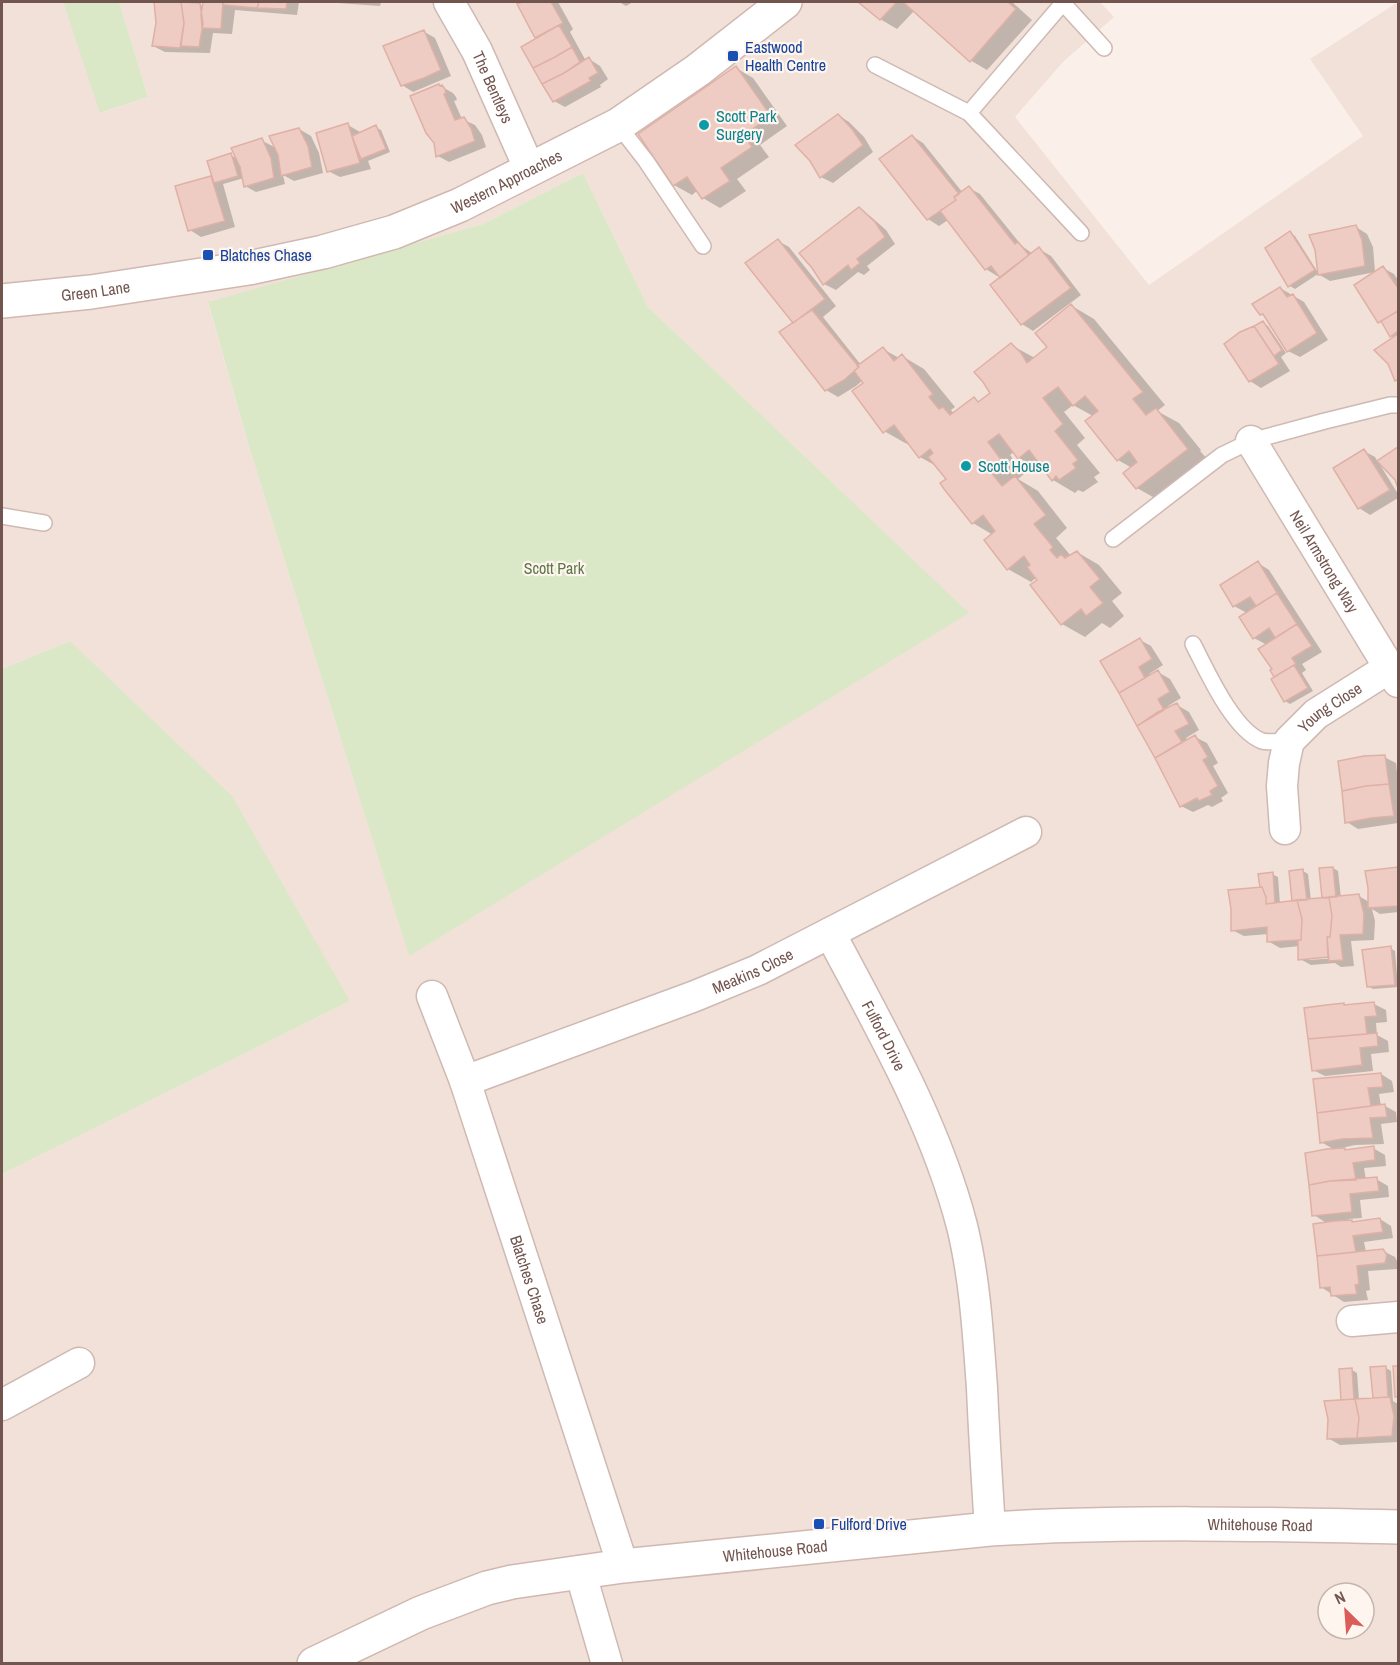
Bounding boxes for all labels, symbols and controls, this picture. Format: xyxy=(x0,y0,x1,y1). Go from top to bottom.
place label: Eastwood Health Centre xyxy=(745,36,826,76)
street label: The Bentleys xyxy=(467,48,519,127)
marker: Eastwood Health Centre xyxy=(726,49,740,63)
place label: Scott Park Surgery xyxy=(716,105,777,145)
marker: Scott Park Surgery xyxy=(697,118,711,132)
street label: Western Approaches xyxy=(448,144,566,219)
place label: Blatches Chase xyxy=(220,244,312,266)
marker: Blatches Chase xyxy=(201,248,215,262)
street label: Green Lane xyxy=(60,275,131,306)
place label: Scott House xyxy=(978,455,1049,477)
marker: Scott House xyxy=(959,459,973,473)
street label: Neil Armstrong Way xyxy=(1285,506,1364,617)
park label: Scott Park xyxy=(524,557,585,579)
street label: Young Close xyxy=(1293,677,1366,737)
street label: Meakins Close xyxy=(709,943,797,999)
street label: Fulford Drive xyxy=(857,997,911,1074)
street label: Blatches Chase xyxy=(505,1232,554,1327)
place label: Fulford Drive xyxy=(831,1513,907,1535)
street label: Whitehouse Road xyxy=(1207,1513,1313,1536)
marker: Fulford Drive xyxy=(812,1517,826,1531)
street label: Whitehouse Road xyxy=(722,1534,829,1567)
north arrow xyxy=(1316,1581,1376,1641)
text: N xyxy=(1331,1585,1349,1609)

